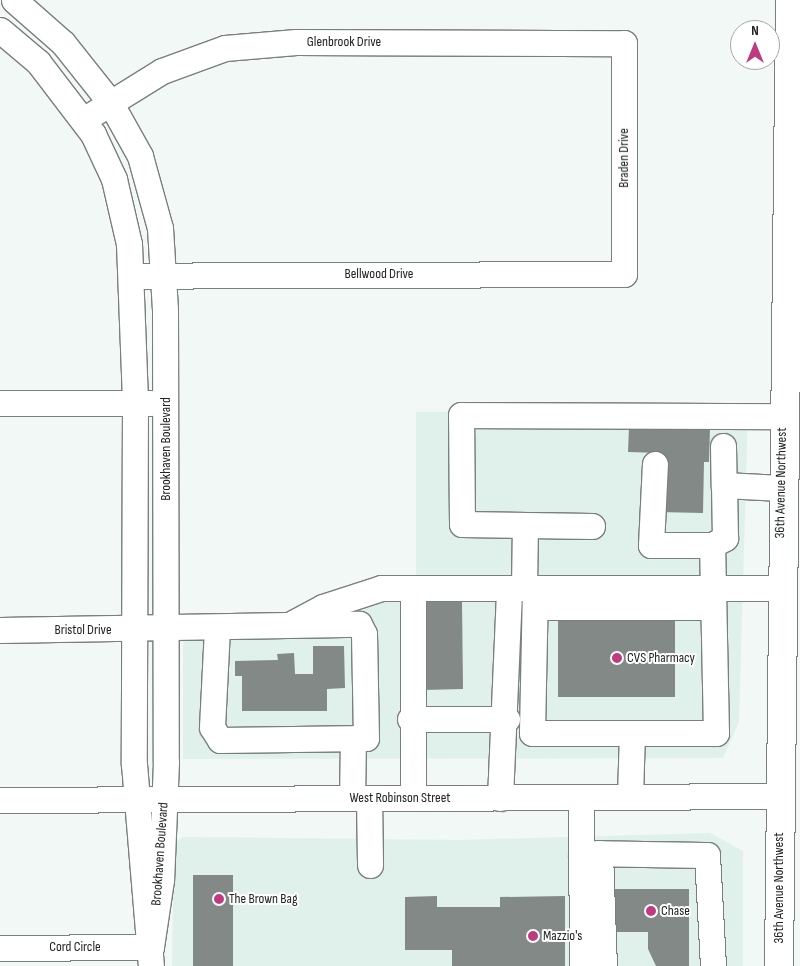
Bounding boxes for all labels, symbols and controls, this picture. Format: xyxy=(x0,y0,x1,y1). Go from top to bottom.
north arrow xyxy=(730,20,780,70)
text: N xyxy=(751,22,759,39)
street label: Glenbrook Drive xyxy=(307,34,381,50)
street label: Braden Drive xyxy=(616,128,632,188)
street label: Bellwood Drive xyxy=(345,266,413,282)
street label: Brookhaven Boulevard xyxy=(158,397,174,501)
street label: 36th Avenue Northwest xyxy=(772,427,790,539)
street label: Bristol Drive xyxy=(54,622,112,638)
place label: CVS Pharmacy xyxy=(627,650,695,666)
marker: CVS Pharmacy xyxy=(611,652,623,664)
street label: West Robinson Street xyxy=(349,790,451,806)
street label: Brookhaven Boulevard xyxy=(148,802,172,906)
street label: 36th Avenue Northwest xyxy=(771,832,787,944)
place label: The Brown Bag xyxy=(229,891,298,907)
marker: The Brown Bag xyxy=(213,893,225,905)
place label: Chase xyxy=(661,903,690,919)
marker: Chase xyxy=(645,905,657,917)
place label: Mazzio's xyxy=(543,928,582,944)
marker: Mazzio's xyxy=(527,930,539,942)
street label: Cord Circle xyxy=(49,939,101,955)

